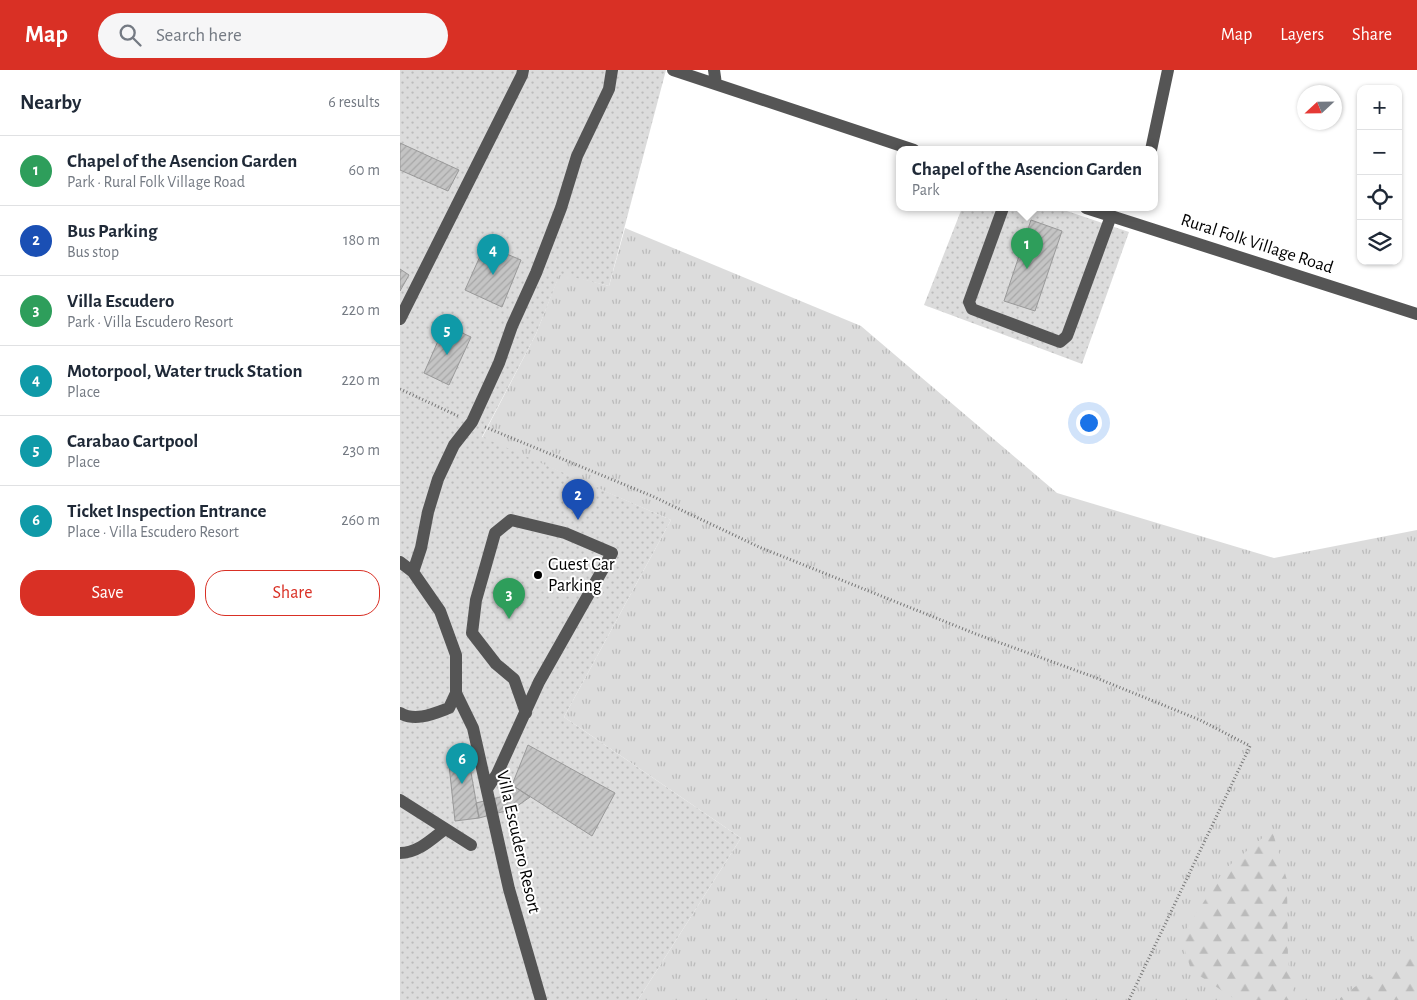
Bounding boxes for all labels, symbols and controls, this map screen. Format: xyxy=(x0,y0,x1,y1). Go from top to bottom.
search box xyxy=(98,13,448,58)
icon: search xyxy=(116,21,144,49)
text: Map xyxy=(25,23,68,47)
text: Search here xyxy=(156,26,242,45)
text: Map xyxy=(1221,26,1252,44)
text: Layers xyxy=(1280,26,1324,44)
text: Share xyxy=(1352,26,1392,44)
north arrow xyxy=(1297,85,1342,130)
map controls xyxy=(1357,85,1402,265)
button: + xyxy=(1357,85,1402,130)
text: Nearby xyxy=(20,92,81,113)
text: 6 results xyxy=(328,94,380,110)
button: − xyxy=(1357,130,1402,175)
popup xyxy=(896,146,1158,211)
text: Chapel of the Asencion Garden xyxy=(67,152,297,171)
text: Chapel of the Asencion Garden xyxy=(912,160,1142,179)
text: 1 xyxy=(33,162,39,178)
text: 60 m xyxy=(349,162,380,178)
text: Park · Rural Folk Village Road xyxy=(67,174,245,190)
button: locate xyxy=(1357,175,1402,220)
text: Park xyxy=(912,182,939,198)
street label: Rural Folk Village Road xyxy=(1179,211,1335,277)
button: layers xyxy=(1357,220,1402,265)
text: Bus Parking xyxy=(67,222,158,241)
pin: 1 xyxy=(1011,228,1043,269)
text: 2 xyxy=(32,232,40,248)
text: 180 m xyxy=(343,232,380,248)
pin: 4 xyxy=(477,234,509,275)
text: Bus stop xyxy=(67,244,119,260)
text: Villa Escudero xyxy=(67,292,174,311)
text: 3 xyxy=(33,302,39,318)
text: 220 m xyxy=(342,302,380,318)
text: Park · Villa Escudero Resort xyxy=(67,314,233,330)
pin: 5 xyxy=(431,314,463,355)
text: Motorpool, Water truck Station xyxy=(67,362,302,381)
text: 4 xyxy=(32,372,40,388)
text: 220 m xyxy=(342,372,380,388)
text: Place xyxy=(67,384,100,400)
your location xyxy=(1076,410,1102,436)
text: Carabao Cartpool xyxy=(67,432,198,451)
text: 5 xyxy=(33,442,39,458)
text: 230 m xyxy=(342,442,380,458)
text: Place xyxy=(67,454,100,470)
pin: 2 xyxy=(562,479,594,520)
text: Ticket Inspection Entrance xyxy=(67,502,266,521)
text: 6 xyxy=(32,512,40,528)
text: 260 m xyxy=(341,512,380,528)
text: Place · Villa Escudero Resort xyxy=(67,524,239,540)
place label: Guest Car Parking xyxy=(548,556,615,595)
marker: Guest Car Parking xyxy=(532,569,544,581)
button: Save xyxy=(20,570,195,616)
button: Share xyxy=(205,570,380,616)
pin: 3 xyxy=(493,578,525,619)
pin: 6 xyxy=(446,743,478,784)
street label: Villa Escudero Resort xyxy=(493,769,543,915)

